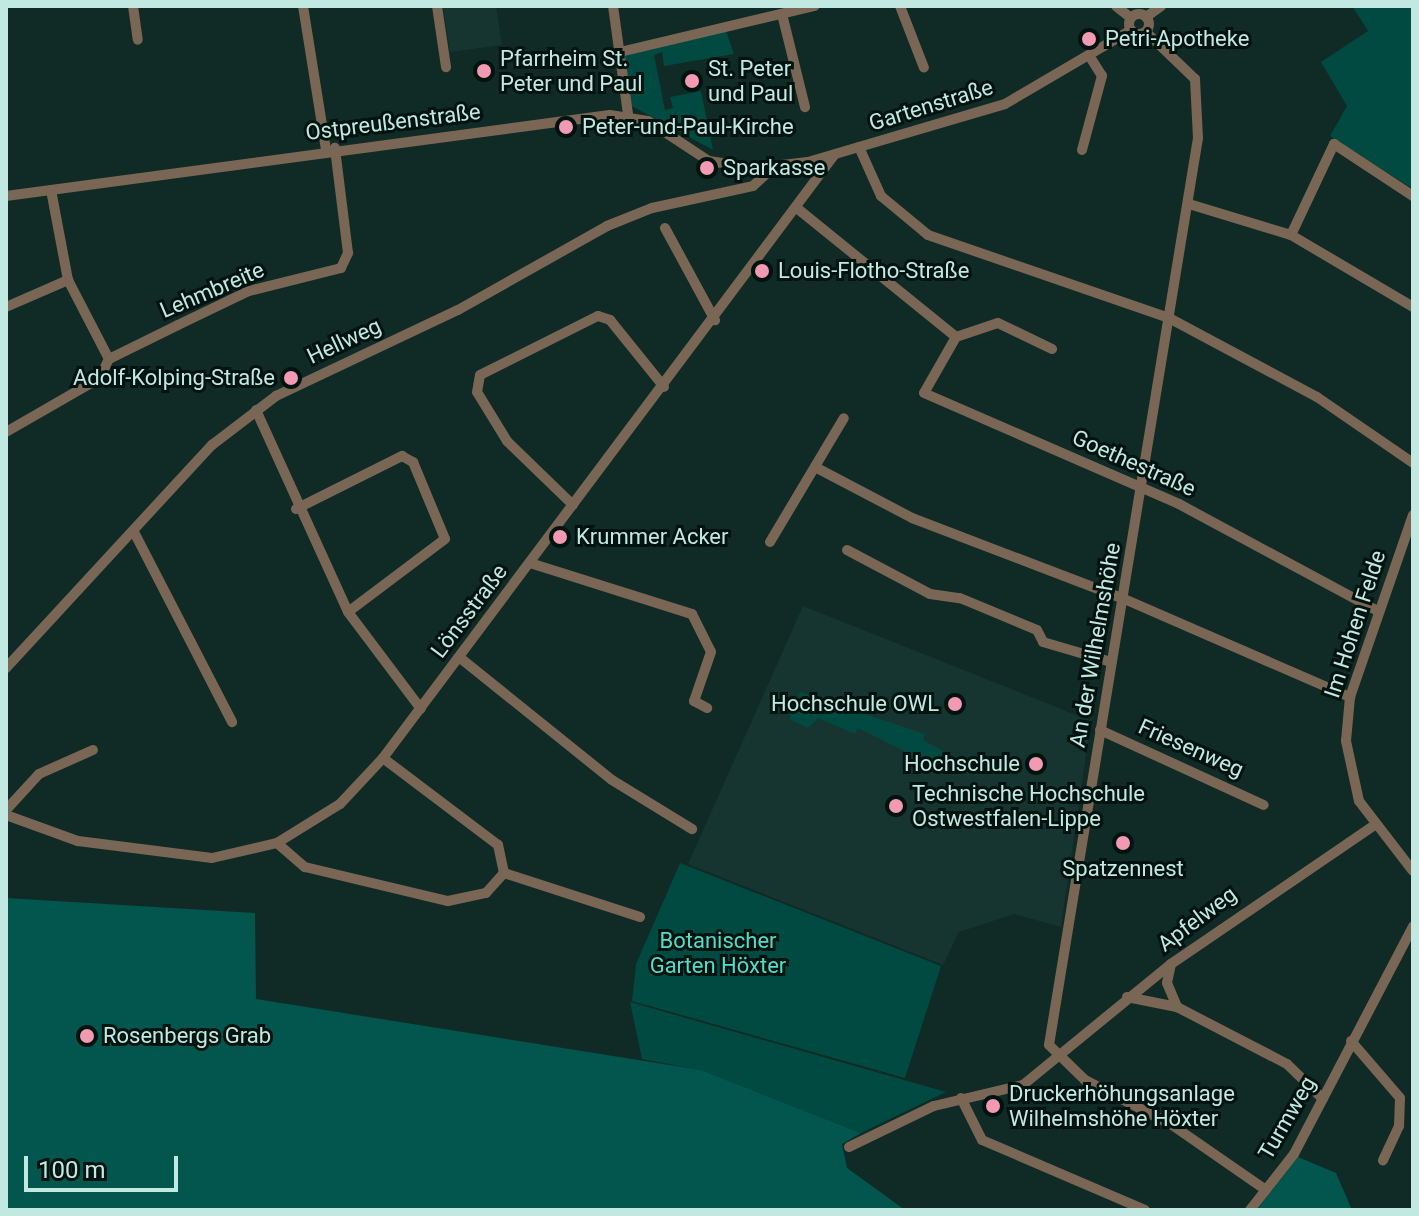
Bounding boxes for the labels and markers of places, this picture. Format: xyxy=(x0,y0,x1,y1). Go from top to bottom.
place label: Petri-Apotheke xyxy=(1105,26,1249,52)
marker: Petri-Apotheke xyxy=(1080,30,1098,48)
place label: Pfarrheim St. Peter und Paul xyxy=(500,45,643,96)
place label: St. Peter und Paul xyxy=(708,55,793,106)
marker: Pfarrheim St. Peter und Paul xyxy=(475,62,493,80)
marker: St. Peter und Paul xyxy=(683,72,701,90)
place label: Peter-und-Paul-Kirche xyxy=(582,114,794,140)
marker: Peter-und-Paul-Kirche xyxy=(557,118,575,136)
place label: Sparkasse xyxy=(723,155,825,181)
marker: Sparkasse xyxy=(698,159,716,177)
place label: Louis-Flotho-Straße xyxy=(778,258,969,284)
marker: Louis-Flotho-Straße xyxy=(753,262,771,280)
place label: Adolf-Kolping-Straße xyxy=(73,365,275,391)
marker: Adolf-Kolping-Straße xyxy=(282,369,300,387)
place label: Krummer Acker xyxy=(576,524,728,550)
marker: Krummer Acker xyxy=(551,528,569,546)
place label: Hochschule OWL xyxy=(771,691,939,717)
marker: Hochschule OWL xyxy=(946,695,964,713)
place label: Hochschule xyxy=(904,751,1020,777)
marker: Hochschule xyxy=(1027,755,1045,773)
place label: Technische Hochschule Ostwestfalen-Lippe xyxy=(912,780,1145,832)
marker: Technische Hochschule Ostwestfalen-Lippe xyxy=(887,797,905,815)
marker: Spatzennest xyxy=(1114,834,1132,852)
place label: Spatzennest xyxy=(1062,856,1184,882)
place label: Rosenbergs Grab xyxy=(103,1023,271,1049)
marker: Rosenbergs Grab xyxy=(78,1027,96,1045)
place label: Druckerhöhungsanlage Wilhelmshöhe Höxter xyxy=(1009,1080,1235,1132)
marker: Druckerhöhungsanlage Wilhelmshöhe Höxter xyxy=(984,1097,1002,1115)

